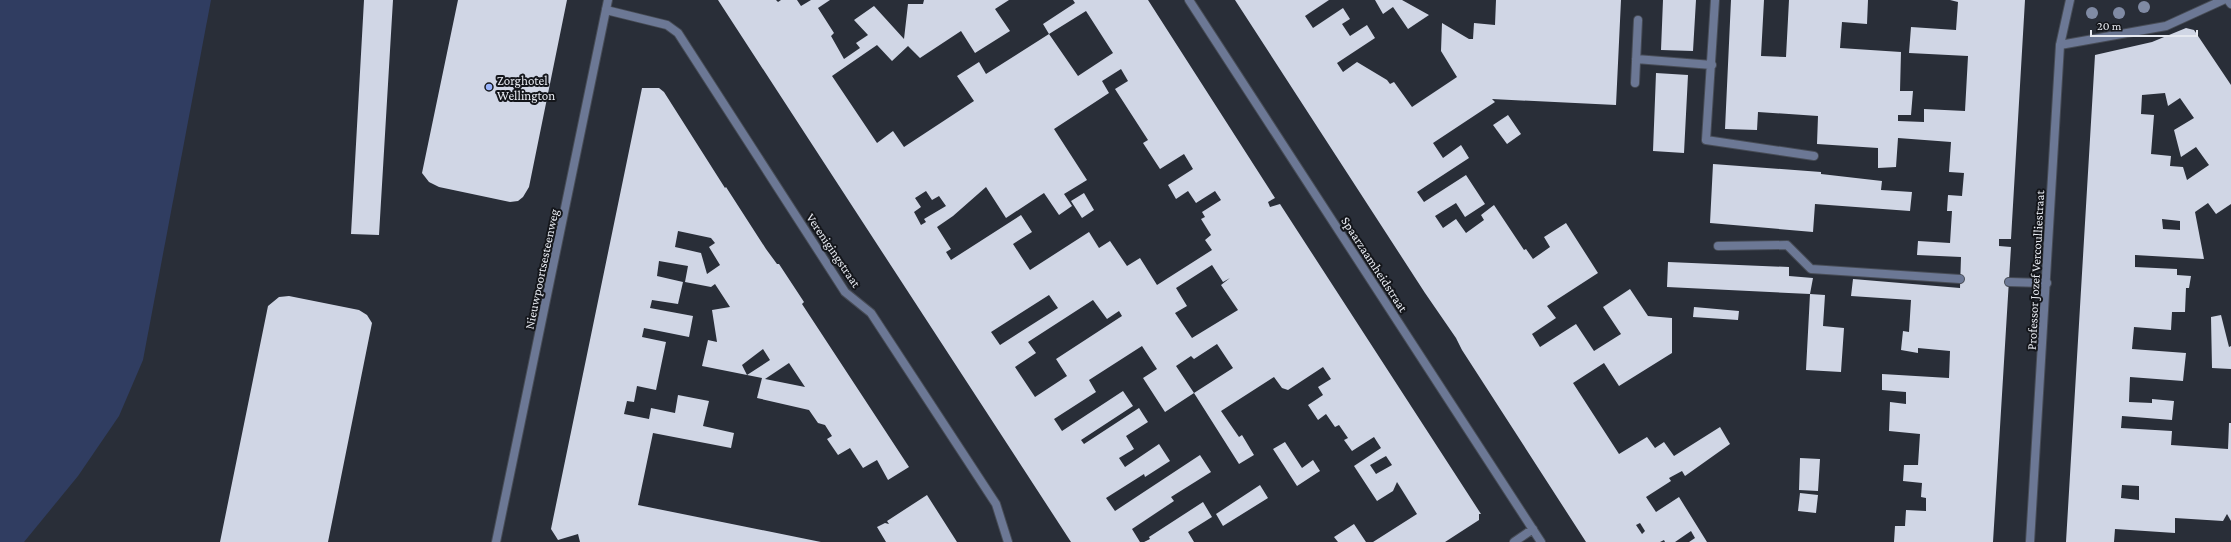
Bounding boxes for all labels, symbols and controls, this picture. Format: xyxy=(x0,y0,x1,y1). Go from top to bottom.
scale bar xyxy=(2091,12,2197,38)
text: 20 m xyxy=(2097,19,2122,33)
place label: Zorghotel Wellington xyxy=(497,73,555,103)
marker: Zorghotel Wellington xyxy=(484,82,494,92)
street label: Professor Jozef Vercoulliestraat xyxy=(2024,189,2047,350)
street label: Nieuwpoortsesteenweg xyxy=(521,207,562,331)
street label: Verenigingstraat xyxy=(803,210,864,291)
street label: Spaarzaamheidstraat xyxy=(1338,214,1411,315)

